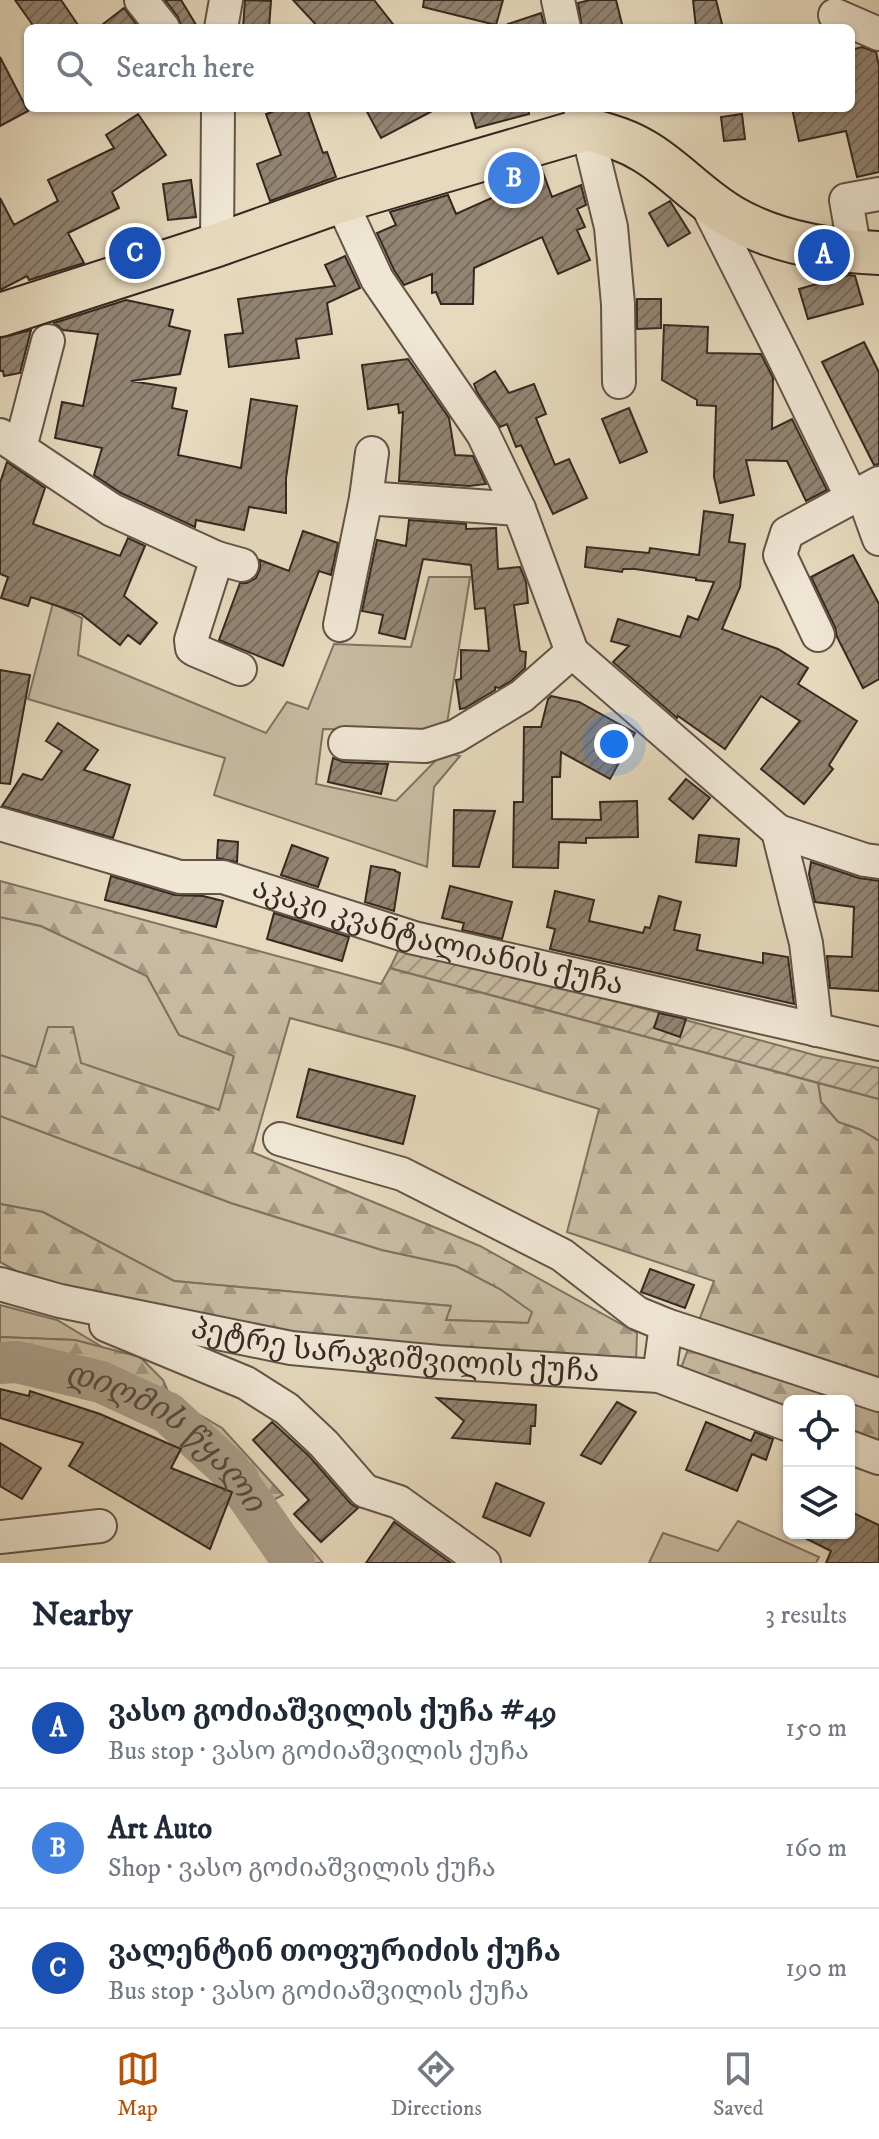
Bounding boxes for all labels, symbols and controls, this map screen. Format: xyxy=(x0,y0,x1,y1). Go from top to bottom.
search box xyxy=(24,24,855,112)
icon: search xyxy=(52,46,96,90)
text: Search here xyxy=(116,50,255,87)
pin: B xyxy=(488,148,540,208)
pin: C xyxy=(109,223,161,283)
pin: A xyxy=(798,225,850,285)
your location xyxy=(594,724,634,764)
street label: აკაკი კვანტალიანის ქუჩა xyxy=(248,869,627,1004)
street label: პეტრე სარაჯიშვილის ქუჩა xyxy=(188,1310,601,1391)
water label: დიღმის წყალი xyxy=(61,1354,274,1522)
map controls xyxy=(783,1395,855,1539)
button: locate xyxy=(783,1395,855,1467)
button: layers xyxy=(783,1467,855,1539)
text: Nearby xyxy=(32,1594,133,1636)
text: 3 results xyxy=(765,1599,847,1632)
text: ვასო გოძიაშვილის ქუჩა #49 xyxy=(108,1694,557,1731)
text: A xyxy=(50,1712,66,1745)
text: 150 m xyxy=(786,1712,847,1745)
text: Bus stop · ვასო გოძიაშვილის ქუჩა xyxy=(108,1735,529,1768)
text: Art Auto xyxy=(108,1811,212,1848)
text: B xyxy=(50,1832,66,1865)
text: 160 m xyxy=(785,1832,847,1865)
text: Shop · ვასო გოძიაშვილის ქუჩა xyxy=(108,1852,496,1885)
text: ვალენტინ თოფურიძის ქუჩა xyxy=(108,1934,561,1971)
text: C xyxy=(49,1952,67,1985)
text: 190 m xyxy=(785,1952,847,1985)
text: Bus stop · ვასო გოძიაშვილის ქუჩა xyxy=(108,1975,529,2008)
tab: Map xyxy=(116,2047,160,2122)
tab: Directions xyxy=(391,2047,482,2122)
tab: Saved xyxy=(713,2047,763,2122)

